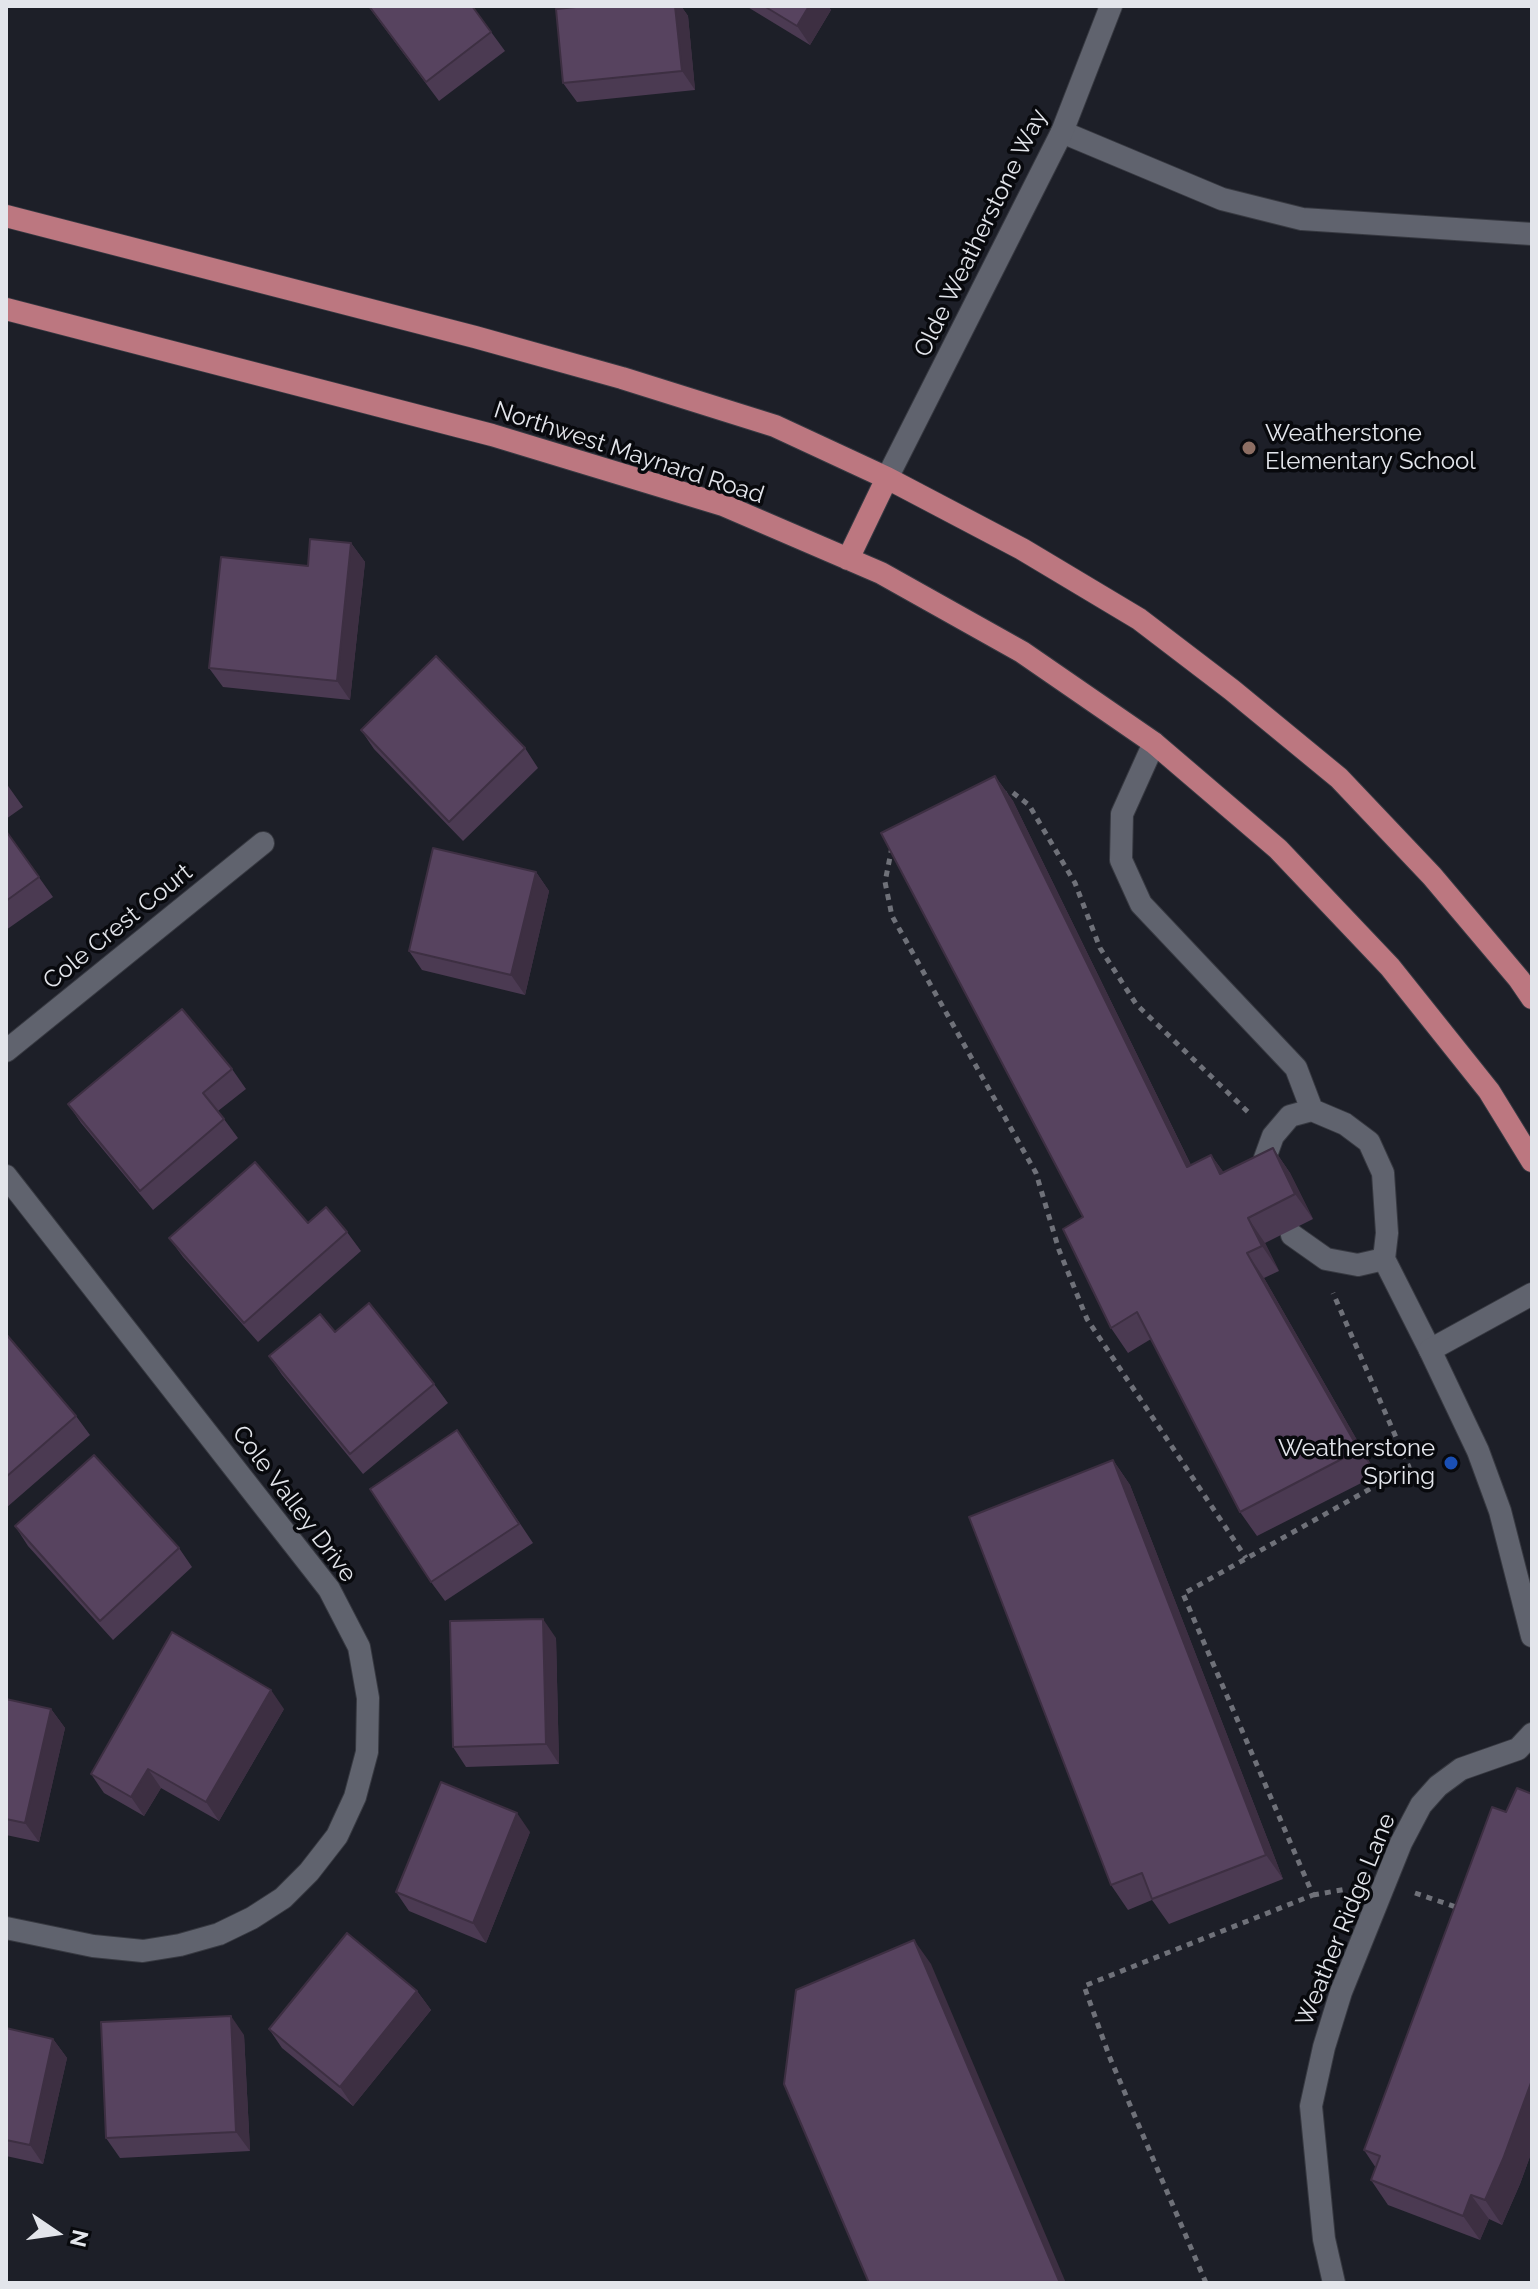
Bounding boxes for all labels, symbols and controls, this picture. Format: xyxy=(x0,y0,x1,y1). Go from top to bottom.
street label: Olde Weatherstone Way xyxy=(908,104,1054,362)
street label: Northwest Maynard Road xyxy=(490,396,768,510)
place label: Weatherstone Elementary School xyxy=(1265,420,1476,476)
marker: Weatherstone Elementary School xyxy=(1240,439,1258,457)
street label: Cole Crest Court xyxy=(38,858,198,996)
street label: Cole Valley Drive xyxy=(226,1420,362,1588)
place label: Weatherstone Spring xyxy=(1278,1435,1435,1491)
marker: Weatherstone Spring xyxy=(1442,1454,1460,1472)
street label: Weather Ridge Lane xyxy=(1290,1809,1402,2031)
north arrow xyxy=(16,2193,96,2273)
text: N xyxy=(65,2227,94,2249)

